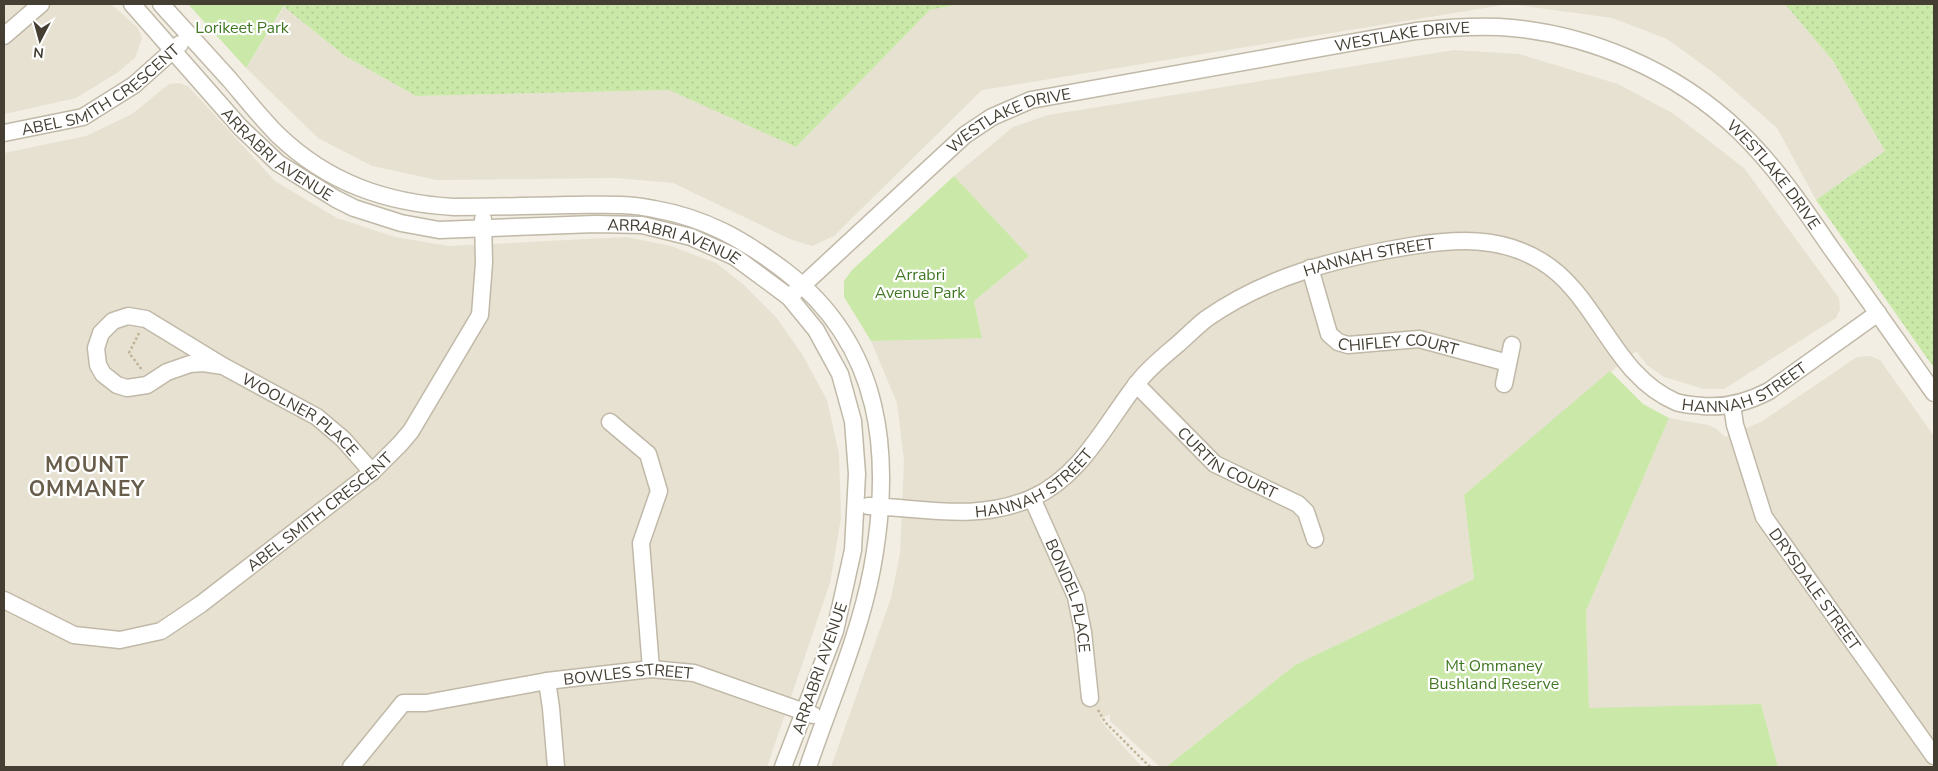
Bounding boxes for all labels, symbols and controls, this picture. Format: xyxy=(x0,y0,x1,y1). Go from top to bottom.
north arrow xyxy=(15,15,65,65)
park label: Lorikeet Park xyxy=(195,17,290,39)
street label: WESTLAKE DRIVE xyxy=(1333,17,1470,57)
street label: ABEL SMITH CRESCENT xyxy=(14,35,182,137)
street label: WESTLAKE DRIVE xyxy=(942,83,1073,158)
street label: ARRABRI AVENUE xyxy=(216,103,337,206)
street label: WESTLAKE DRIVE xyxy=(1722,115,1825,234)
street label: ARRABRI AVENUE xyxy=(607,214,745,270)
street label: HANNAH STREET xyxy=(1301,233,1436,282)
park label: Arrabri Avenue Park xyxy=(875,264,966,304)
street label: CHIFLEY COURT xyxy=(1335,328,1461,361)
street label: HANNAH STREET xyxy=(1681,357,1812,418)
street label: WOOLNER PLACE xyxy=(238,368,363,461)
street label: CURTIN COURT xyxy=(1172,422,1281,505)
street label: HANNAH STREET xyxy=(974,444,1098,523)
street label: ABEL SMITH CRESCENT xyxy=(242,447,398,577)
district label: MOUNT OMMANEY xyxy=(29,451,145,503)
street label: DRYSDALE STREET xyxy=(1763,524,1866,655)
street label: BONDEL PLACE xyxy=(1039,535,1095,654)
street label: ARRABRI AVENUE xyxy=(787,599,853,737)
park label: Mt Ommaney Bushland Reserve xyxy=(1429,655,1559,695)
street label: BOWLES STREET xyxy=(562,659,694,691)

